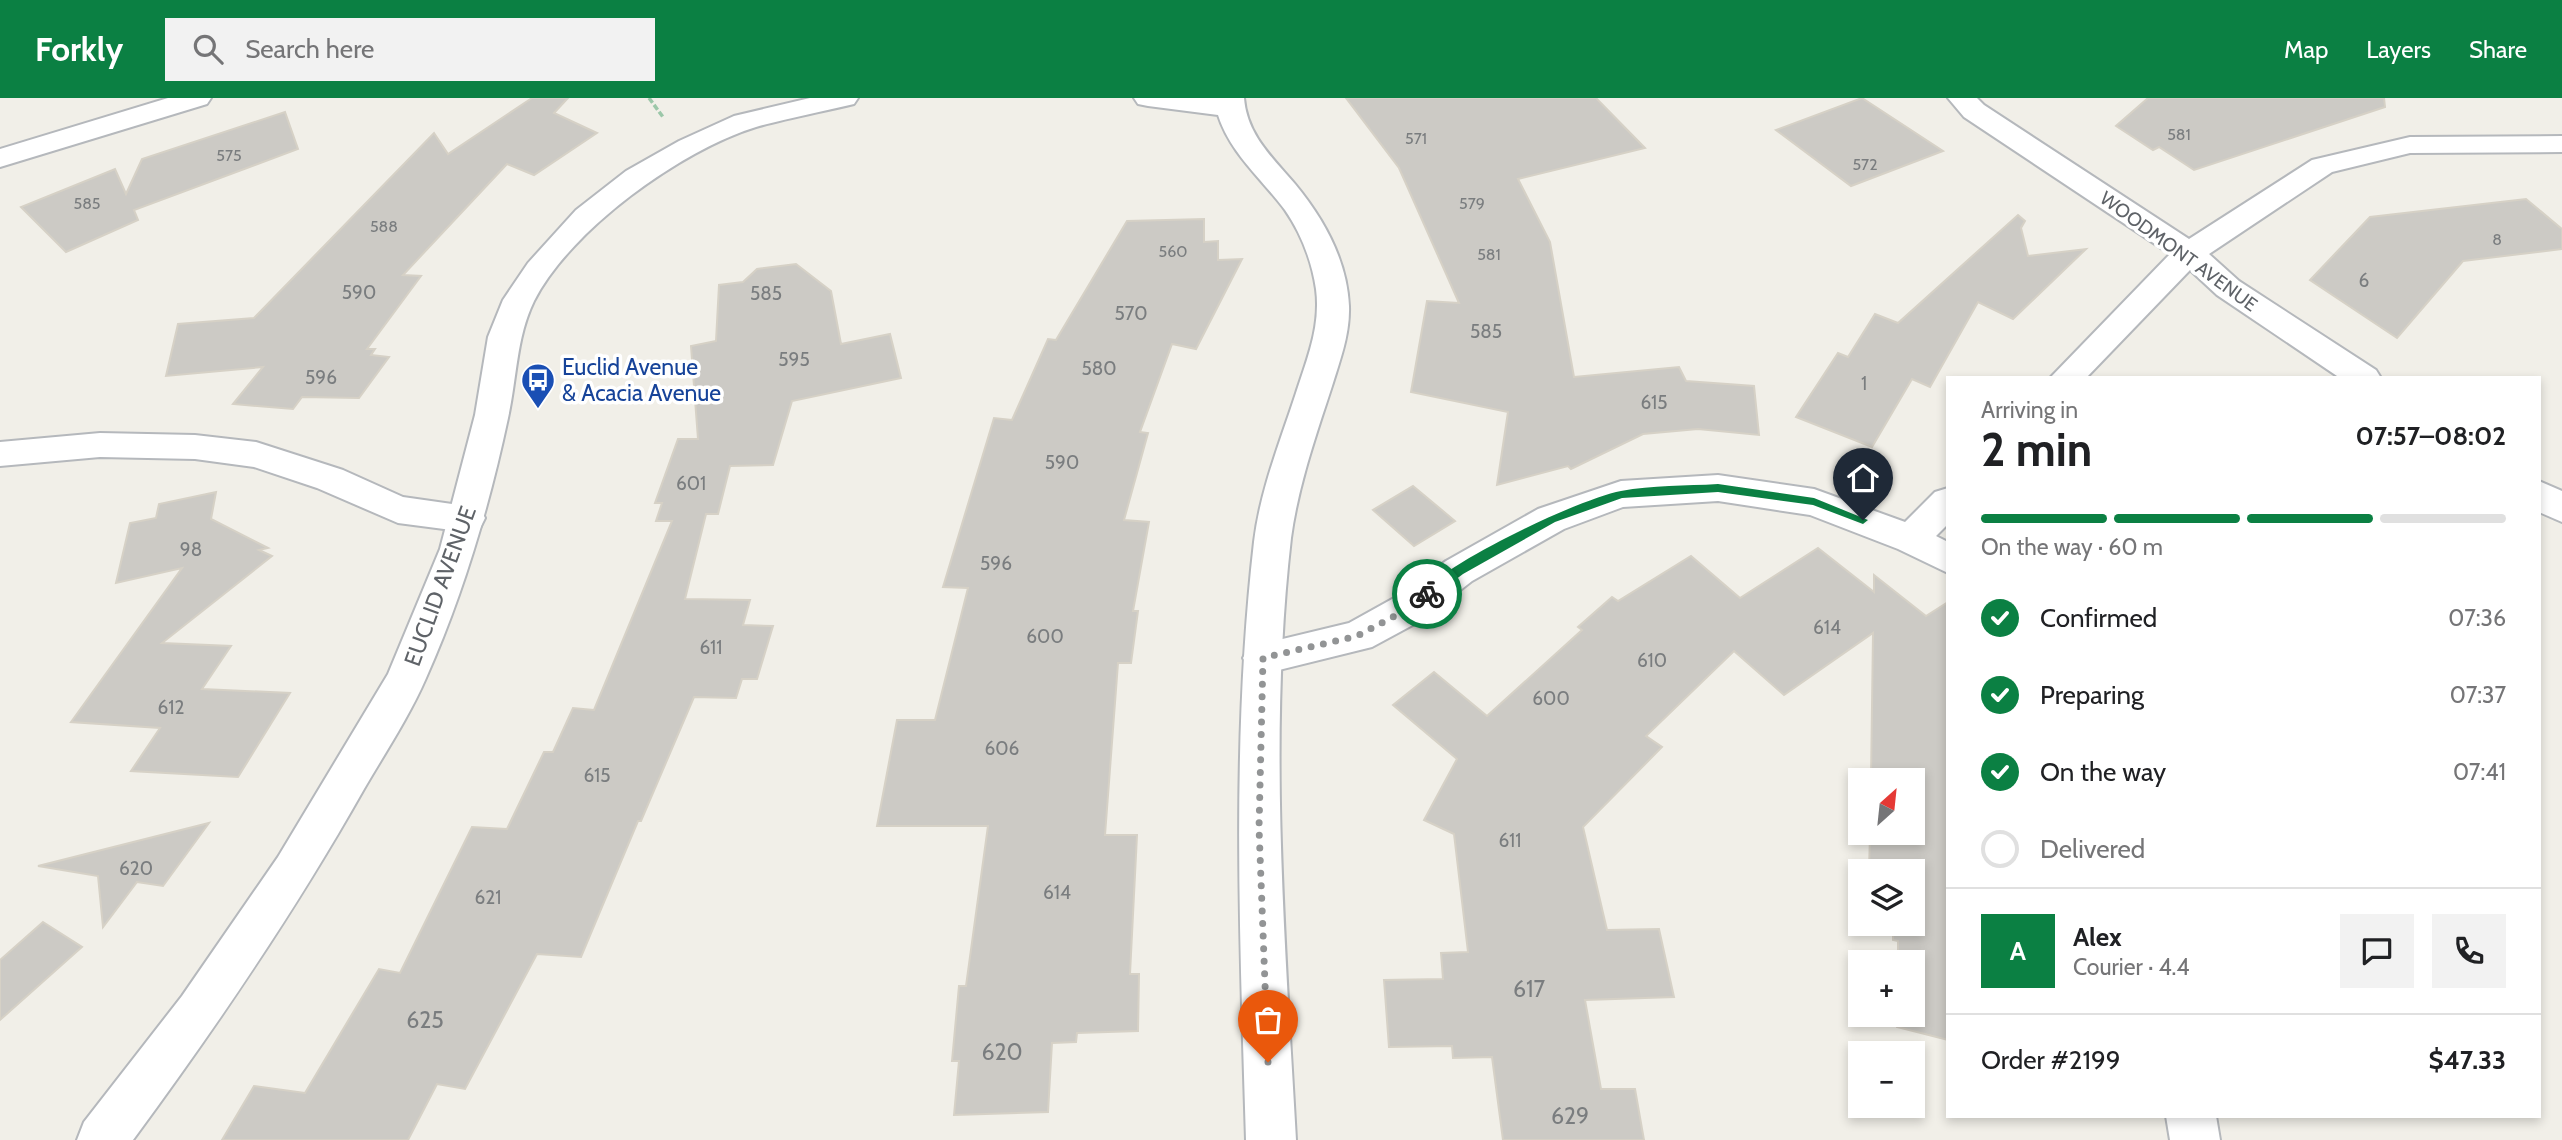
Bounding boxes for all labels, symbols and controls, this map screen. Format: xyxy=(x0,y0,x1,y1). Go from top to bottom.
search box xyxy=(165,18,655,81)
text: Forkly xyxy=(35,29,123,69)
icon: search xyxy=(189,30,227,68)
text: Search here xyxy=(245,33,374,65)
text: Map xyxy=(2284,35,2328,64)
text: Layers xyxy=(2366,35,2431,64)
text: Share xyxy=(2469,35,2527,64)
house number: 581 xyxy=(2167,125,2191,144)
house number: 571 xyxy=(1405,129,1427,148)
house number: 575 xyxy=(216,146,242,165)
house number: 572 xyxy=(1852,155,1878,174)
street label: WOODMONT AVENUE xyxy=(2095,187,2262,316)
house number: 585 xyxy=(73,194,101,213)
house number: 579 xyxy=(1459,194,1485,213)
house number: 588 xyxy=(370,217,398,236)
house number: 8 xyxy=(2492,230,2502,249)
house number: 560 xyxy=(1159,242,1187,261)
house number: 581 xyxy=(1477,245,1501,264)
house number: 6 xyxy=(2359,269,2369,292)
house number: 590 xyxy=(342,281,376,304)
house number: 585 xyxy=(750,282,782,305)
house number: 570 xyxy=(1115,302,1147,325)
house number: 585 xyxy=(1470,320,1502,343)
house number: 595 xyxy=(778,348,810,371)
place label: Euclid Avenue & Acacia Avenue xyxy=(562,353,721,407)
house number: 580 xyxy=(1081,357,1117,380)
bus stop icon: Euclid Avenue & Acacia Avenue xyxy=(519,361,557,410)
house number: 596 xyxy=(305,366,337,389)
house number: 1 xyxy=(1861,372,1867,395)
house number: 615 xyxy=(1640,391,1668,414)
text: Arriving in xyxy=(1981,396,2078,424)
text: 07:57–08:02 xyxy=(2355,420,2506,452)
text: 2 min xyxy=(1981,422,2092,478)
pin xyxy=(1833,448,1893,520)
house number: 590 xyxy=(1045,451,1079,474)
icon: home xyxy=(1844,459,1882,497)
house number: 601 xyxy=(676,472,706,495)
street label: EUCLID AVENUE xyxy=(398,502,482,670)
text: On the way · 60 m xyxy=(1981,533,2163,561)
house number: 98 xyxy=(180,538,202,561)
house number: 596 xyxy=(980,552,1012,575)
courier xyxy=(1392,559,1462,629)
icon: bike xyxy=(1408,575,1446,613)
icon: check xyxy=(1981,599,2019,637)
text: Confirmed xyxy=(2040,602,2157,634)
text: 07:36 xyxy=(2448,604,2506,632)
house number: 614 xyxy=(1813,616,1841,639)
house number: 600 xyxy=(1026,625,1064,648)
house number: 611 xyxy=(699,636,723,659)
house number: 610 xyxy=(1637,649,1667,672)
icon: check xyxy=(1981,676,2019,714)
text: Preparing xyxy=(2040,679,2144,711)
text: 07:37 xyxy=(2450,681,2506,709)
house number: 600 xyxy=(1532,687,1570,710)
house number: 612 xyxy=(158,696,184,719)
house number: 606 xyxy=(985,737,1019,760)
icon: check xyxy=(1981,753,2019,791)
text: On the way xyxy=(2040,756,2166,788)
text: 07:41 xyxy=(2453,758,2506,786)
house number: 615 xyxy=(583,764,611,787)
north arrow xyxy=(1848,768,1925,845)
map controls xyxy=(1848,768,1925,1118)
house number: 611 xyxy=(1498,829,1522,852)
text: Delivered xyxy=(2040,833,2145,865)
house number: 620 xyxy=(119,857,153,880)
button: layers xyxy=(1848,859,1925,936)
house number: 614 xyxy=(1043,881,1071,904)
house number: 621 xyxy=(475,886,501,909)
button: chat xyxy=(2340,914,2414,988)
button: phone xyxy=(2432,914,2506,988)
text: Alex xyxy=(2073,921,2122,953)
text: A xyxy=(2010,935,2026,967)
button: + xyxy=(1848,950,1925,1027)
text: Courier · 4.4 xyxy=(2073,953,2190,981)
house number: 617 xyxy=(1513,975,1545,1003)
pin xyxy=(1238,990,1298,1062)
icon: bag xyxy=(1249,1001,1287,1039)
house number: 625 xyxy=(406,1006,444,1034)
house number: 620 xyxy=(981,1038,1023,1066)
button: − xyxy=(1848,1041,1925,1118)
text: Order #2199 xyxy=(1981,1044,2120,1076)
text: $47.33 xyxy=(2429,1044,2506,1076)
house number: 629 xyxy=(1551,1102,1589,1130)

